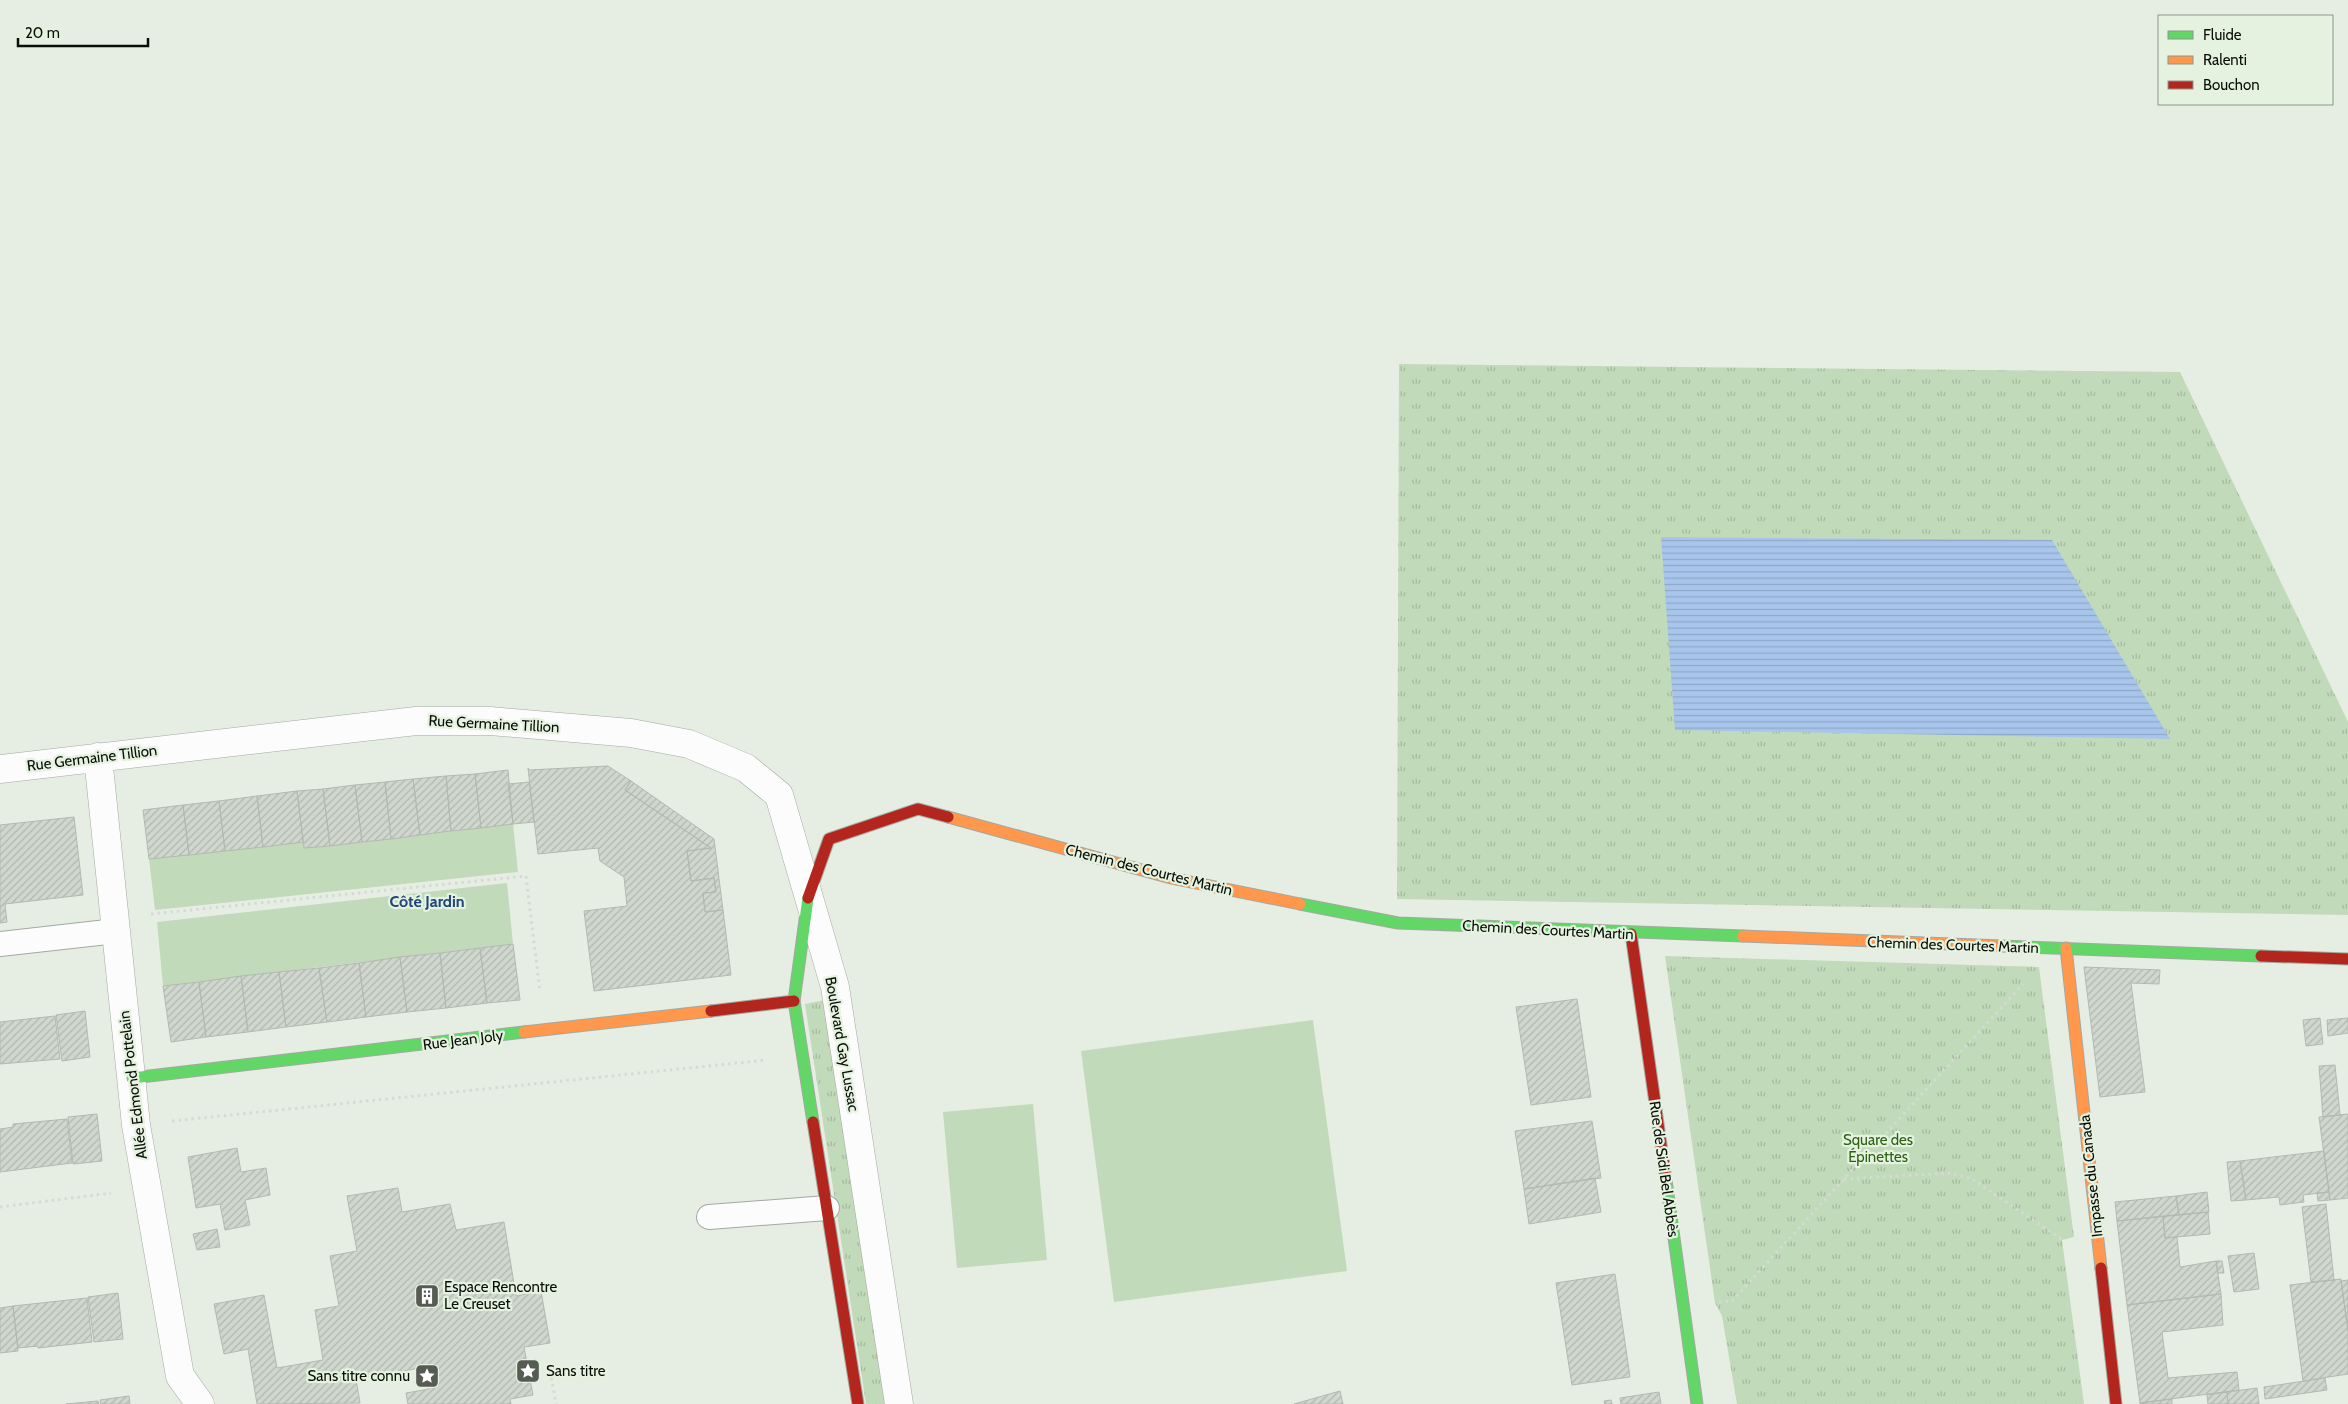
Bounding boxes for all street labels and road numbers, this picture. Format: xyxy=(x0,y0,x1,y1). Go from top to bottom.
street label: Rue Germaine Tillion xyxy=(428,712,560,736)
street label: Rue Germaine Tillion xyxy=(26,741,158,775)
street label: Chemin des Courtes Martin xyxy=(1064,841,1234,899)
street label: Chemin des Courtes Martin xyxy=(1462,917,1634,943)
street label: Chemin des Courtes Martin xyxy=(1867,933,2039,957)
street label: Boulevard Gay Lussac xyxy=(821,975,863,1113)
street label: Allée Edmond Pottelain xyxy=(115,1010,151,1160)
street label: Rue Jean Joly xyxy=(422,1026,505,1054)
street label: Rue de Sidi Bel Abbès xyxy=(1646,1100,1682,1238)
street label: Impasse du Canada xyxy=(2076,1113,2106,1238)

